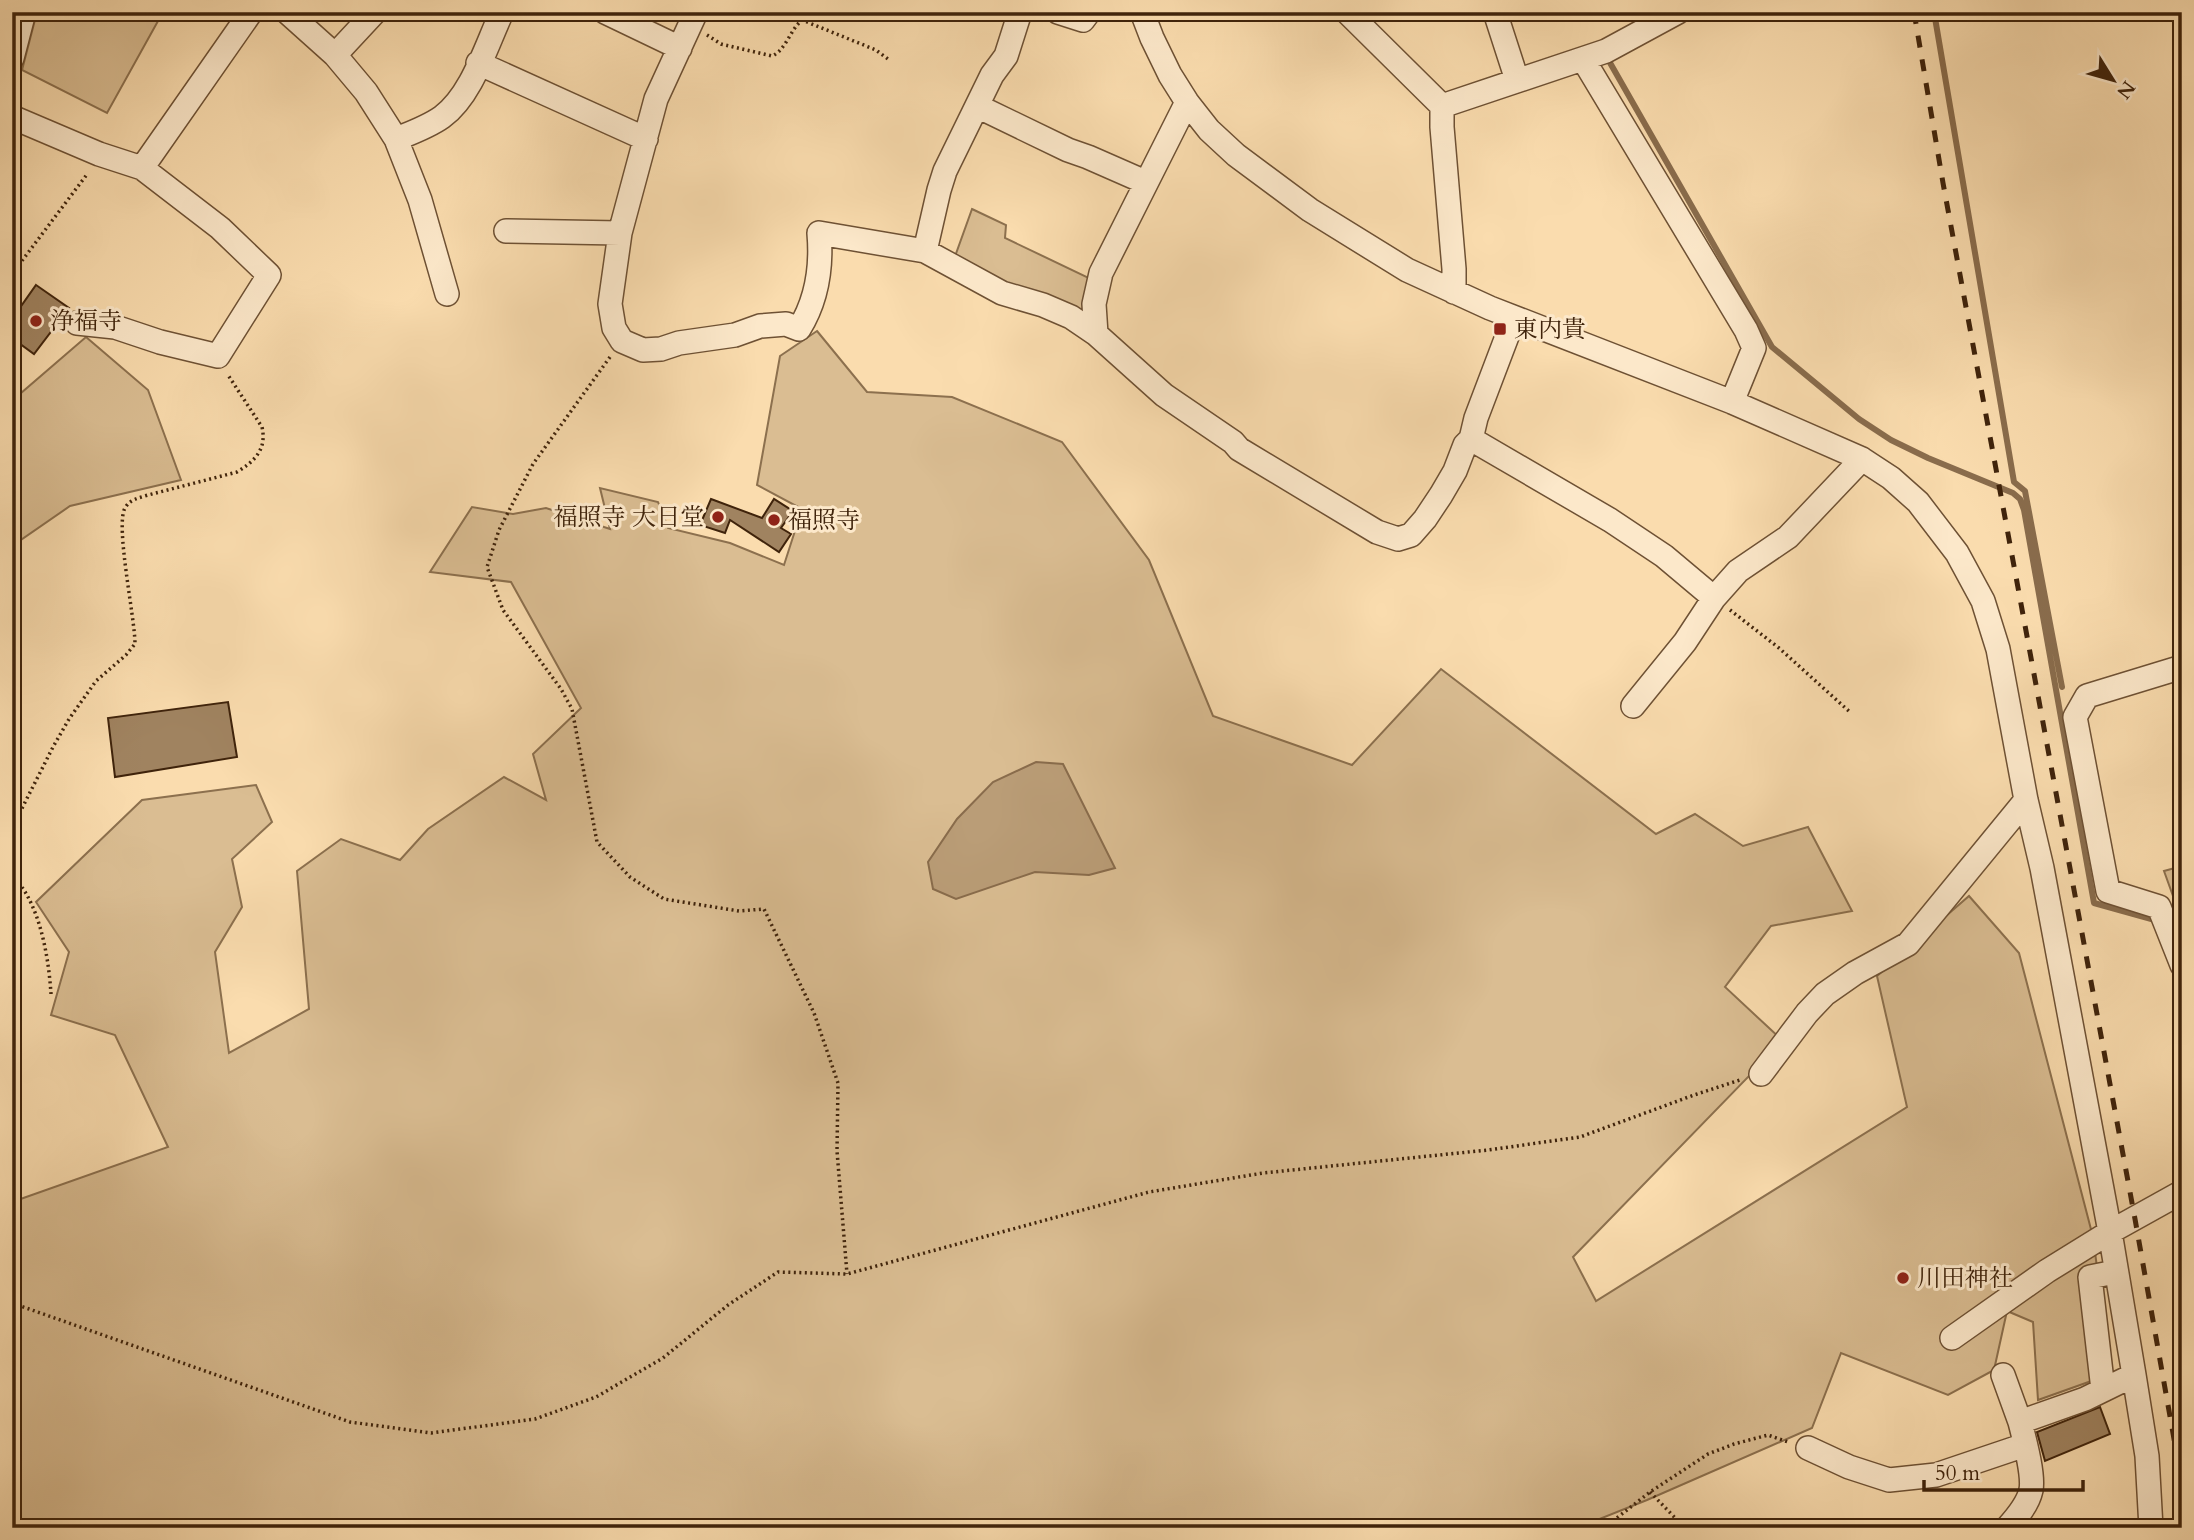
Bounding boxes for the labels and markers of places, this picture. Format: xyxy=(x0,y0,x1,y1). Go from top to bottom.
place label: 浄福寺 xyxy=(50,305,122,338)
marker: 浄福寺 xyxy=(28,313,44,329)
place label: 東内貴 xyxy=(1514,313,1586,346)
marker: 東内貴 xyxy=(1492,321,1508,337)
place label: 福照寺 大日堂 xyxy=(554,501,704,534)
place label: 福照寺 xyxy=(788,504,860,537)
marker: 福照寺 大日堂 xyxy=(710,509,726,525)
marker: 福照寺 xyxy=(766,512,782,528)
place label: 川田神社 xyxy=(1917,1262,2013,1295)
marker: 川田神社 xyxy=(1895,1270,1911,1286)

